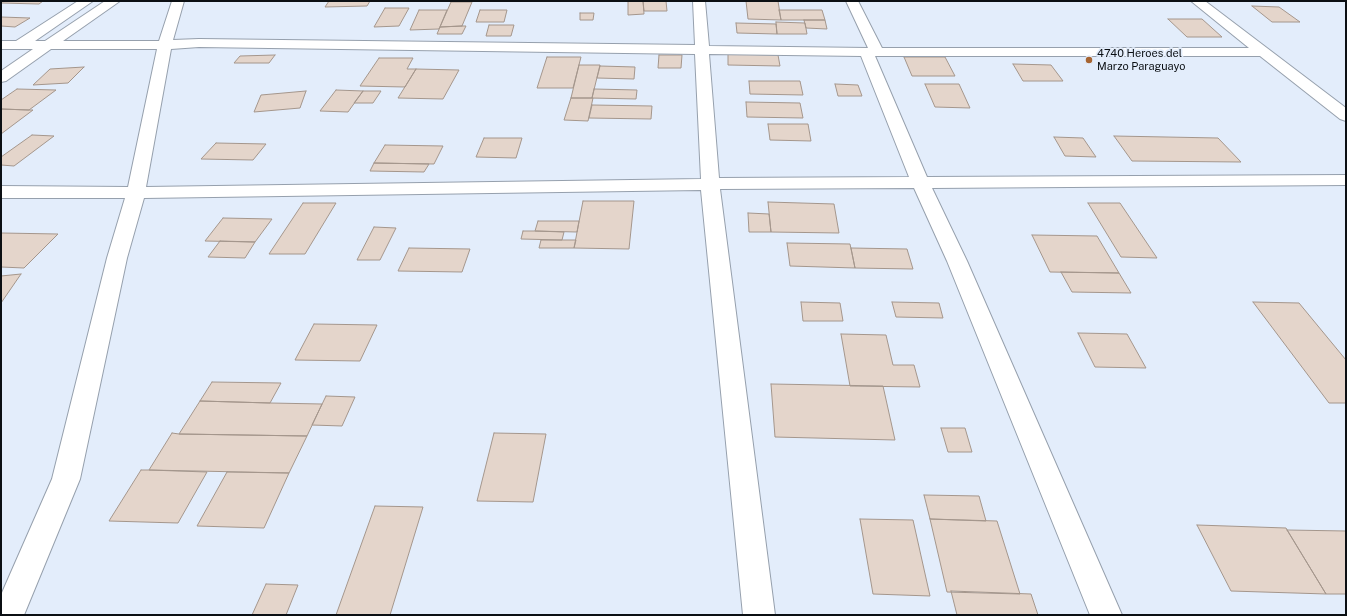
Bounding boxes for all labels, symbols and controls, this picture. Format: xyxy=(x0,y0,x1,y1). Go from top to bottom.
place label: 4740 Heroes del Marzo Paraguayo xyxy=(1097,47,1185,73)
marker: 4740 Heroes del Marzo Paraguayo xyxy=(1084,55,1094,65)

